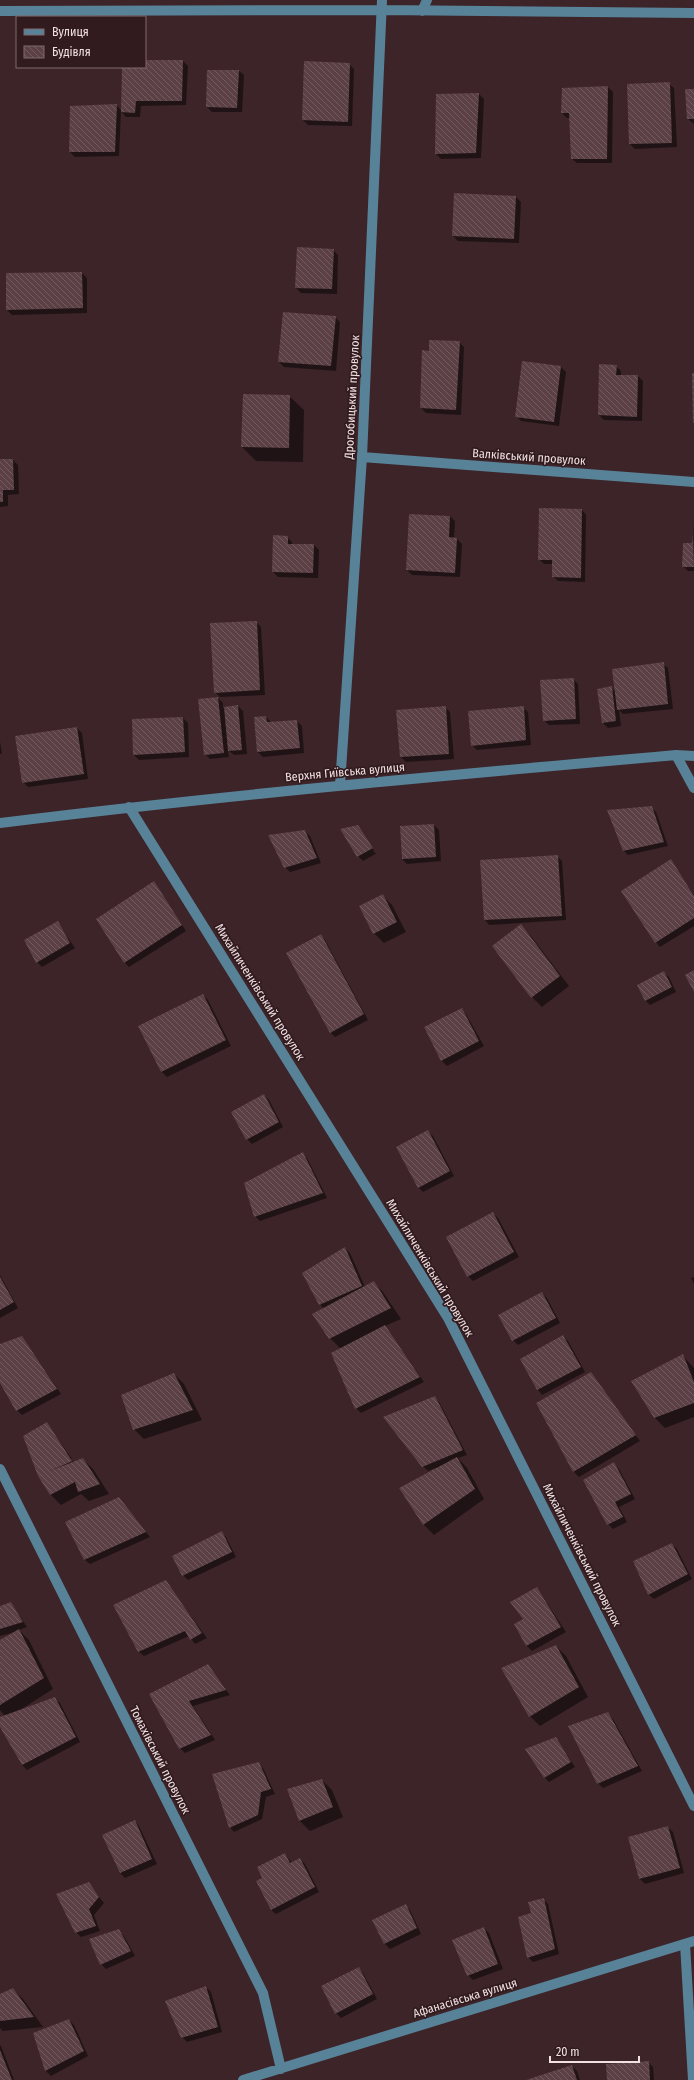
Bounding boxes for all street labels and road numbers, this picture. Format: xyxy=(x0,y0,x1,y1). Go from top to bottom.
street label: Дрогобицький провулок xyxy=(342,334,362,460)
street label: Валківський провулок xyxy=(472,446,586,468)
street label: Верхня Гиївська вулиця xyxy=(285,760,405,784)
street label: Михайличенківський провулок xyxy=(212,921,308,1063)
street label: Михайличенківський провулок xyxy=(383,1197,477,1340)
street label: Михайличенківський провулок xyxy=(540,1481,624,1629)
street label: Томахівський провулок xyxy=(127,1704,193,1816)
street label: Афанасівська вулиця xyxy=(411,1975,519,2021)

